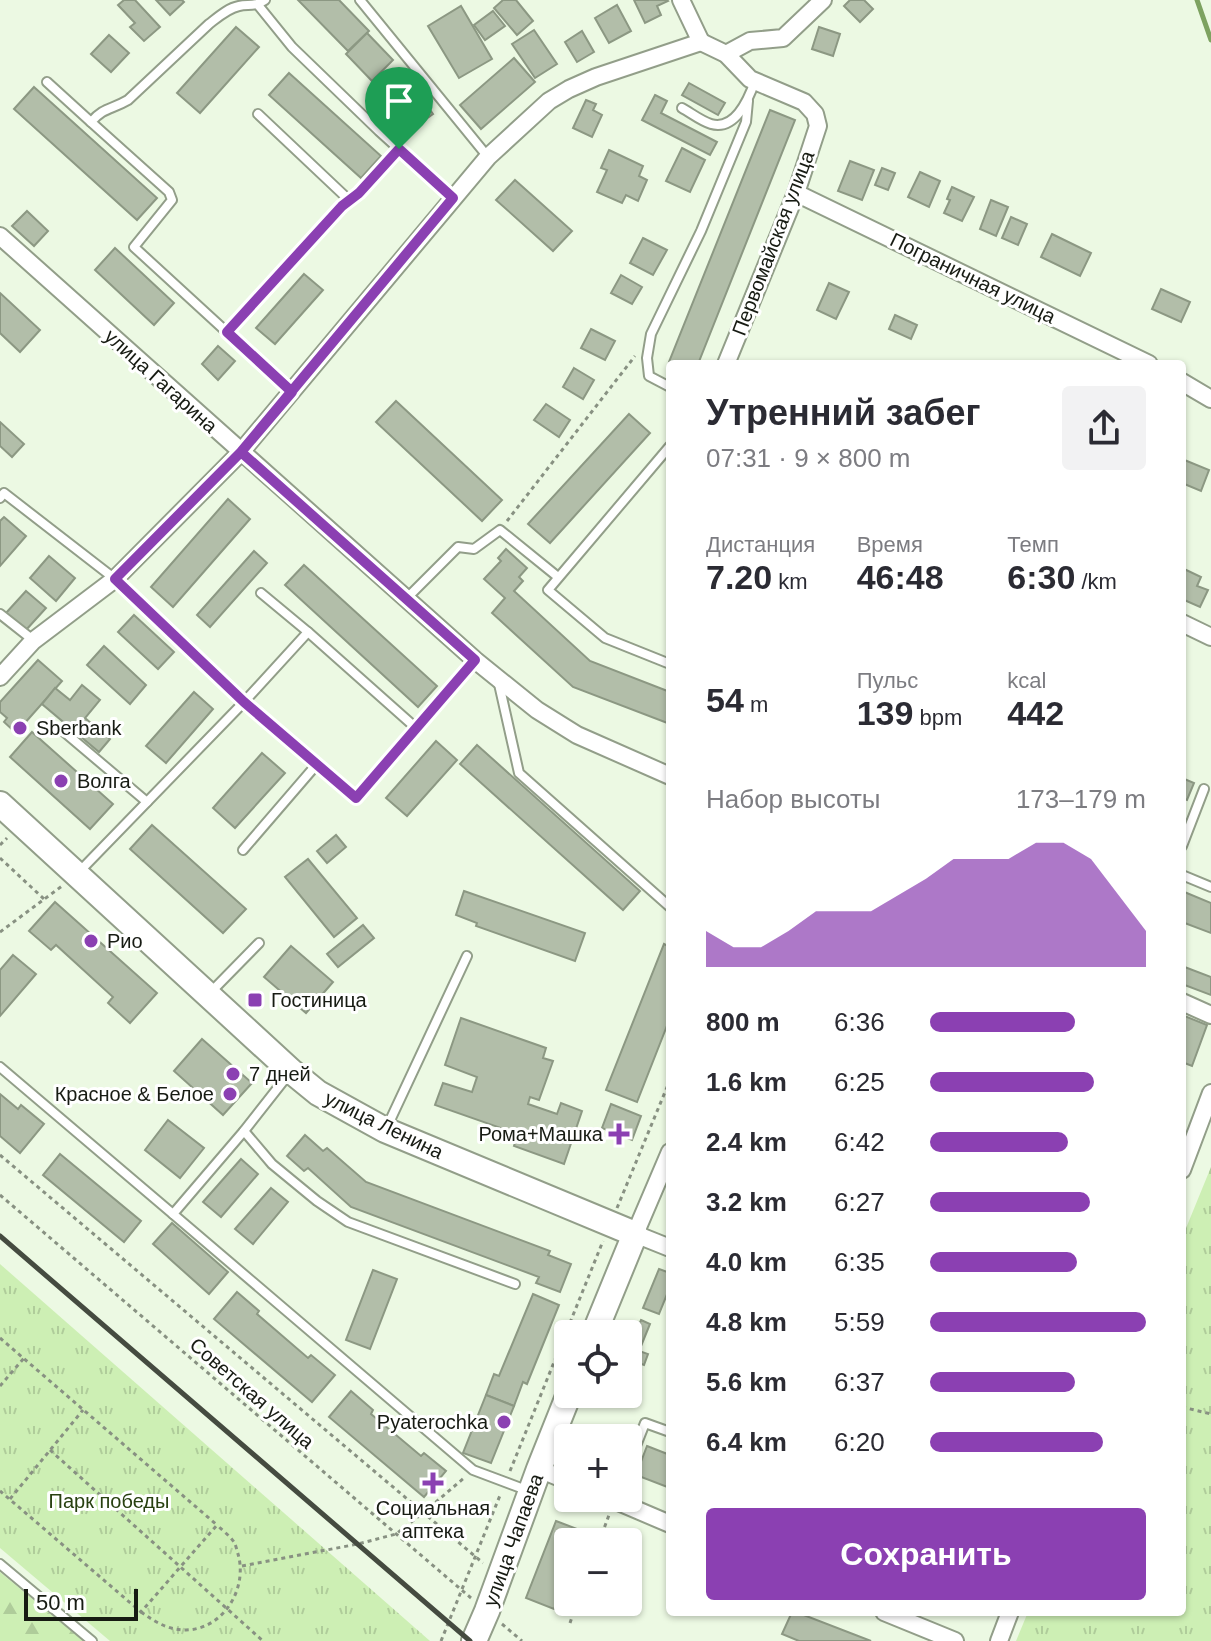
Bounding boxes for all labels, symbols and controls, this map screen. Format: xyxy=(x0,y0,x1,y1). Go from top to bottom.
pin xyxy=(365,67,433,149)
icon: arrive xyxy=(377,79,421,123)
street label: Первомайская улица xyxy=(728,147,819,338)
street label: Пограничная улица xyxy=(887,228,1060,328)
street label: улица Гагарина xyxy=(100,325,222,438)
button: share xyxy=(1062,386,1146,470)
text: Утренний забег xyxy=(706,392,980,433)
text: 07:31 · 9 × 800 m xyxy=(706,443,911,473)
text: Дистанция xyxy=(706,532,815,557)
text: Время xyxy=(857,532,923,557)
text: Темп xyxy=(1007,532,1059,557)
text: 7.20 xyxy=(706,558,772,596)
text: 46:48 xyxy=(857,558,944,596)
text: 6:30 xyxy=(1007,558,1075,596)
text: km xyxy=(772,569,808,594)
text: /km xyxy=(1075,569,1117,594)
text: Пульс xyxy=(857,668,918,693)
text: kcal xyxy=(1007,668,1046,693)
text: 54 xyxy=(706,681,744,719)
text: m xyxy=(744,692,768,717)
text: 139 xyxy=(857,694,913,732)
text: 442 xyxy=(1007,694,1064,732)
text: bpm xyxy=(913,705,962,730)
place label: Sberbank xyxy=(36,717,123,739)
marker: Sberbank xyxy=(11,719,29,737)
place label: Волга xyxy=(77,770,132,792)
marker: Волга xyxy=(52,772,70,790)
text: Набор высоты xyxy=(706,784,881,814)
text: 173–179 m xyxy=(1016,784,1146,814)
place label: Рио xyxy=(107,930,143,952)
marker: Рио xyxy=(82,932,100,950)
place label: Гостиница xyxy=(271,989,368,1011)
marker: Гостиница xyxy=(246,991,264,1009)
text: 800 m xyxy=(706,1007,780,1037)
text: 6:36 xyxy=(834,1007,885,1037)
place label: 7 дней xyxy=(249,1063,311,1085)
marker: 7 дней xyxy=(224,1065,242,1083)
text: 1.6 km xyxy=(706,1067,787,1097)
text: 6:25 xyxy=(834,1067,885,1097)
place label: Красное & Белое xyxy=(55,1083,214,1105)
marker: Красное & Белое xyxy=(221,1085,239,1103)
street label: улица Ленина xyxy=(321,1087,448,1164)
place label: Рома+Машка xyxy=(478,1123,604,1145)
marker: Рома+Машка xyxy=(610,1125,628,1143)
text: 2.4 km xyxy=(706,1127,787,1157)
text: 6:42 xyxy=(834,1127,885,1157)
text: 3.2 km xyxy=(706,1187,787,1217)
text: 6:27 xyxy=(834,1187,885,1217)
text: 4.0 km xyxy=(706,1247,787,1277)
text: 6:35 xyxy=(834,1247,885,1277)
text: 4.8 km xyxy=(706,1307,787,1337)
text: 5:59 xyxy=(834,1307,885,1337)
map controls xyxy=(554,1320,642,1616)
button: locate xyxy=(554,1320,642,1408)
street label: Советская улица xyxy=(186,1333,319,1453)
text: 5.6 km xyxy=(706,1367,787,1397)
text: 6:37 xyxy=(834,1367,885,1397)
place label: Pyaterochka xyxy=(377,1411,489,1433)
marker: Pyaterochka xyxy=(495,1413,513,1431)
button: + xyxy=(554,1424,642,1512)
text: 6.4 km xyxy=(706,1427,787,1457)
text: 6:20 xyxy=(834,1427,885,1457)
street label: улица Чапаева xyxy=(479,1470,548,1609)
marker: Социальная аптека xyxy=(424,1474,442,1492)
park label: Парк победы xyxy=(49,1490,169,1512)
place label: Социальная аптека xyxy=(376,1497,490,1542)
button: Сохранить xyxy=(706,1508,1146,1600)
button: − xyxy=(554,1528,642,1616)
scale bar xyxy=(24,1585,138,1621)
text: 50 m xyxy=(36,1590,85,1615)

